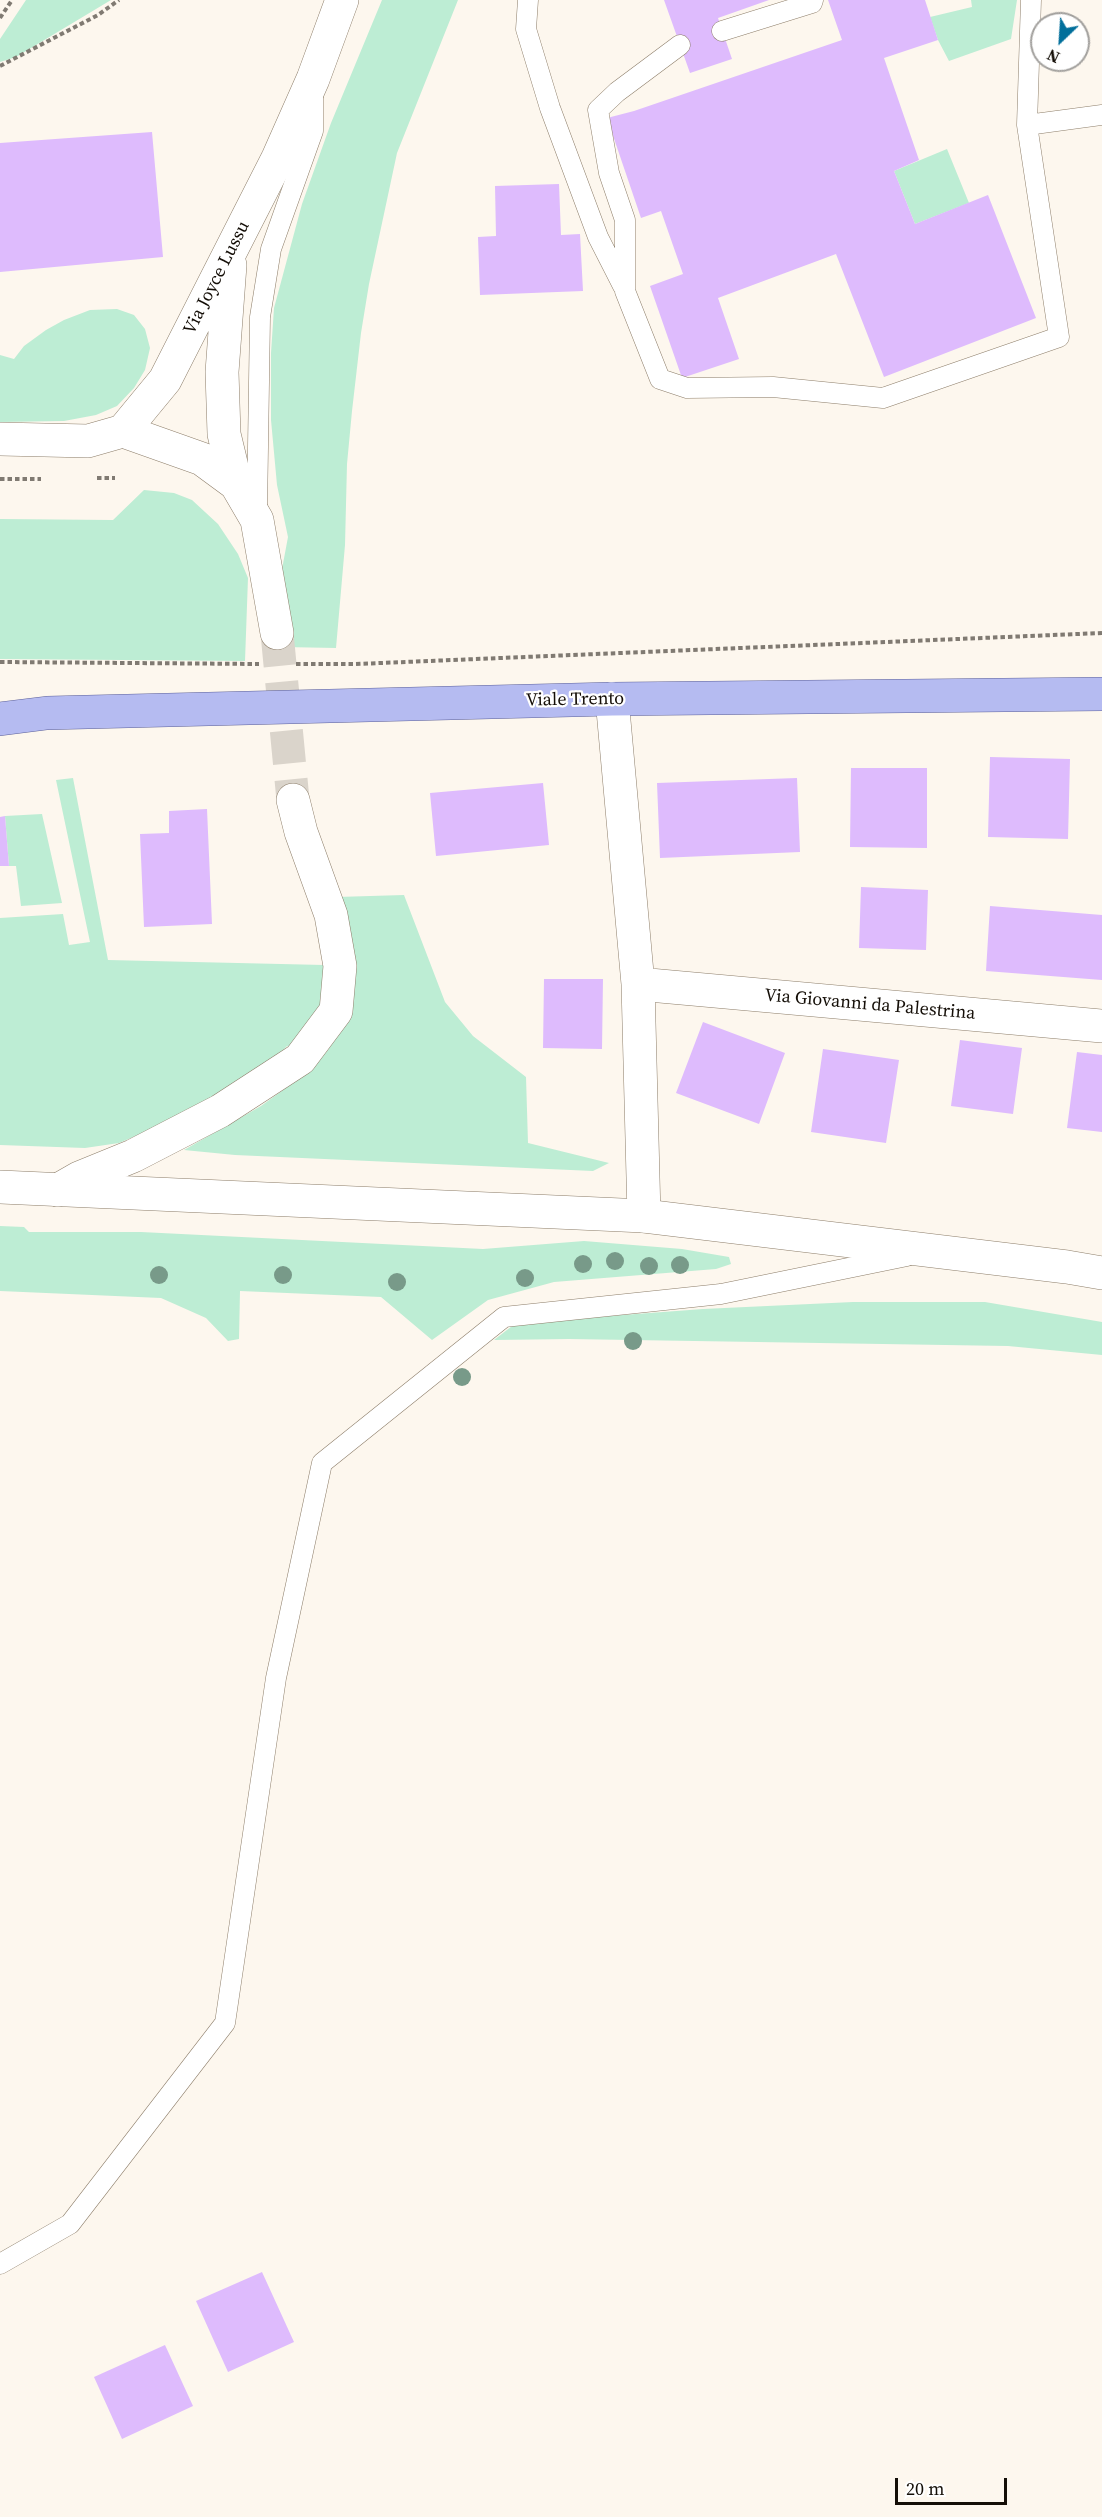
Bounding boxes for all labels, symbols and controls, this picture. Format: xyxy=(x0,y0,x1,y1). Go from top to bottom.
north arrow xyxy=(1030,12,1090,72)
text: N xyxy=(1043,44,1063,69)
street label: Via Joyce Lussu xyxy=(179,218,255,338)
street label: Viale Trento xyxy=(526,688,624,712)
street label: Via Giovanni da Palestrina xyxy=(764,985,976,1025)
scale bar xyxy=(898,2466,1010,2504)
text: 20 m xyxy=(906,2476,944,2501)

